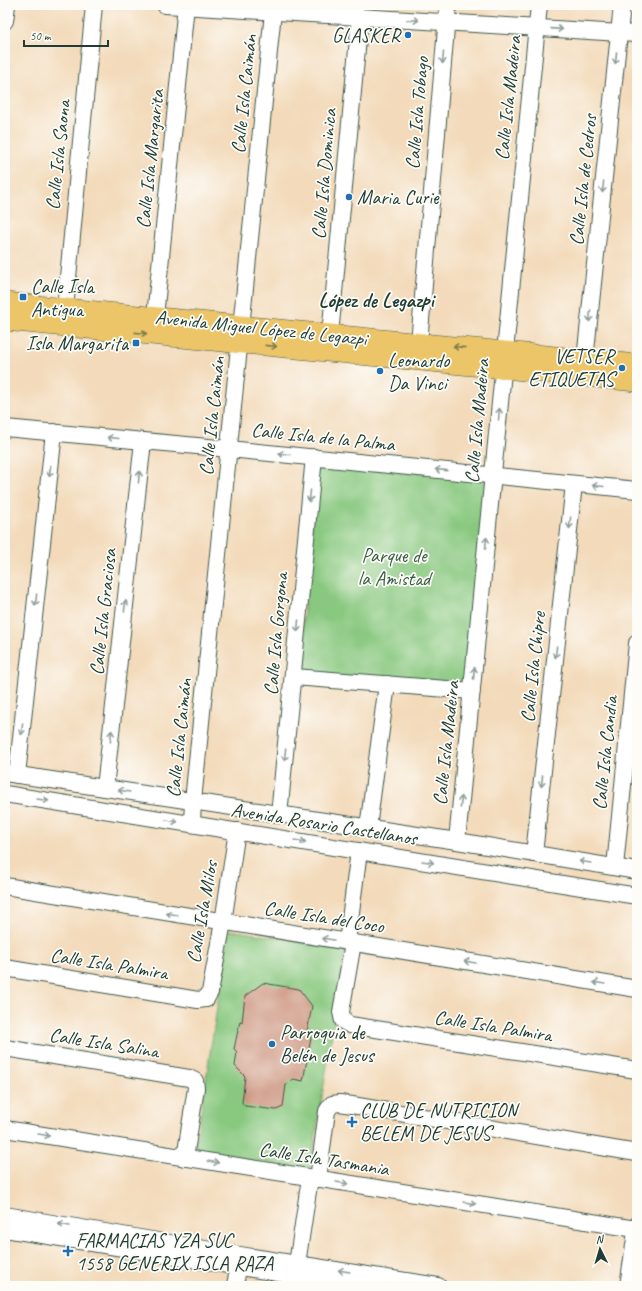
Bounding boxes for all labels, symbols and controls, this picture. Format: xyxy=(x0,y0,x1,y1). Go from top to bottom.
one-way arrow xyxy=(406,16,419,23)
scale bar xyxy=(24,22,108,48)
place label: GLASKER xyxy=(332,23,402,48)
one-way arrow xyxy=(550,25,563,32)
text: 50 m xyxy=(30,28,52,44)
marker: GLASKER xyxy=(403,30,413,40)
street label: Calle Isla Caimán xyxy=(225,32,263,155)
street label: Calle Isla Madeira xyxy=(489,33,527,161)
one-way arrow xyxy=(439,51,446,64)
one-way arrow xyxy=(613,51,620,64)
street label: Calle Isla Tobago xyxy=(400,55,434,170)
street label: Calle Isla Margarita xyxy=(130,87,170,230)
street label: Calle Isla Saona xyxy=(40,97,76,211)
street label: Calle Isla Dominica xyxy=(306,106,342,240)
street label: Calle Isla de Cedros xyxy=(564,111,603,247)
one-way arrow xyxy=(599,180,607,193)
place label: Maria Curie xyxy=(357,185,440,210)
marker: Maria Curie xyxy=(344,192,354,202)
place label: Calle Isla Antigua xyxy=(31,274,95,322)
district label: López de Legazpi xyxy=(318,287,436,313)
marker: Calle Isla Antigua xyxy=(18,292,28,302)
street label: Avenida Miguel López de Legazpi xyxy=(154,304,370,352)
one-way arrow xyxy=(586,309,593,322)
one-way arrow xyxy=(134,330,147,337)
place label: Isla Margarita xyxy=(26,331,130,356)
marker: Isla Margarita xyxy=(131,338,141,348)
one-way arrow xyxy=(264,342,277,350)
one-way arrow xyxy=(453,343,466,351)
place label: VETSER ETIQUETAS xyxy=(529,344,618,392)
place label: Leonardo Da Vinci xyxy=(388,348,450,396)
street label: Calle Isla Caimán xyxy=(193,354,231,477)
street label: Calle Isla Madeira xyxy=(459,357,495,484)
marker: VETSER ETIQUETAS xyxy=(617,363,627,373)
marker: Leonardo Da Vinci xyxy=(375,366,385,376)
one-way arrow xyxy=(495,408,502,421)
street label: Calle Isla de la Palma xyxy=(250,417,397,457)
one-way arrow xyxy=(107,434,120,441)
one-way arrow xyxy=(278,450,291,458)
one-way arrow xyxy=(46,464,54,477)
one-way arrow xyxy=(435,467,448,474)
one-way arrow xyxy=(135,471,143,484)
one-way arrow xyxy=(592,483,605,490)
one-way arrow xyxy=(307,489,314,502)
one-way arrow xyxy=(566,516,574,529)
one-way arrow xyxy=(483,537,490,550)
park label: Parque de la Amistad xyxy=(358,543,433,591)
street label: Calle Isla Graciosa xyxy=(84,546,122,676)
street label: Calle Isla Gorgona xyxy=(258,570,294,696)
one-way arrow xyxy=(32,593,40,606)
one-way arrow xyxy=(121,600,129,613)
street label: Calle Isla Chipre xyxy=(515,609,551,724)
one-way arrow xyxy=(295,619,302,632)
one-way arrow xyxy=(552,645,560,658)
one-way arrow xyxy=(471,667,478,680)
street label: Calle Isla Caimán xyxy=(160,676,198,799)
street label: Calle Isla Madeira xyxy=(427,678,465,806)
street label: Calle Isla Candia xyxy=(587,693,624,811)
one-way arrow xyxy=(18,722,26,735)
one-way arrow xyxy=(107,730,114,743)
one-way arrow xyxy=(282,748,289,761)
one-way arrow xyxy=(538,774,546,787)
one-way arrow xyxy=(118,787,131,795)
one-way arrow xyxy=(37,796,50,804)
one-way arrow xyxy=(457,796,465,809)
street label: Avenida Rosario Castellanos xyxy=(229,797,421,851)
one-way arrow xyxy=(165,817,178,825)
one-way arrow xyxy=(293,838,306,846)
street label: Calle Isla Milos xyxy=(181,857,224,965)
one-way arrow xyxy=(422,858,435,866)
one-way arrow xyxy=(579,858,592,866)
street label: Calle Isla del Coco xyxy=(262,895,387,939)
one-way arrow xyxy=(166,910,179,918)
one-way arrow xyxy=(322,935,335,943)
street label: Calle Isla Palmira xyxy=(49,942,171,986)
one-way arrow xyxy=(464,958,477,966)
one-way arrow xyxy=(592,979,605,987)
street label: Calle Isla Palmira xyxy=(433,1004,555,1048)
place label: Parroquia de Belén de Jesus xyxy=(280,1020,376,1068)
street label: Calle Isla Salina xyxy=(48,1022,162,1064)
marker: Parroquia de Belén de Jesus xyxy=(267,1039,277,1049)
place label: CLUB DE NUTRICION BELEM DE JESUS xyxy=(360,1098,520,1146)
marker: CLUB DE NUTRICION BELEM DE JESUS xyxy=(347,1117,357,1127)
one-way arrow xyxy=(37,1131,50,1139)
street label: Calle Isla Tasmania xyxy=(257,1136,392,1182)
one-way arrow xyxy=(206,1158,219,1166)
one-way arrow xyxy=(335,1179,348,1187)
one-way arrow xyxy=(463,1199,476,1207)
one-way arrow xyxy=(58,1221,71,1229)
place label: FARMACIAS YZA SUC 1558 GENERIX ISLA RAZA xyxy=(76,1228,274,1276)
north arrow xyxy=(580,1229,620,1269)
text: N xyxy=(595,1232,605,1246)
marker: FARMACIAS YZA SUC 1558 GENERIX ISLA RAZA xyxy=(63,1246,73,1256)
one-way arrow xyxy=(338,1267,351,1275)

